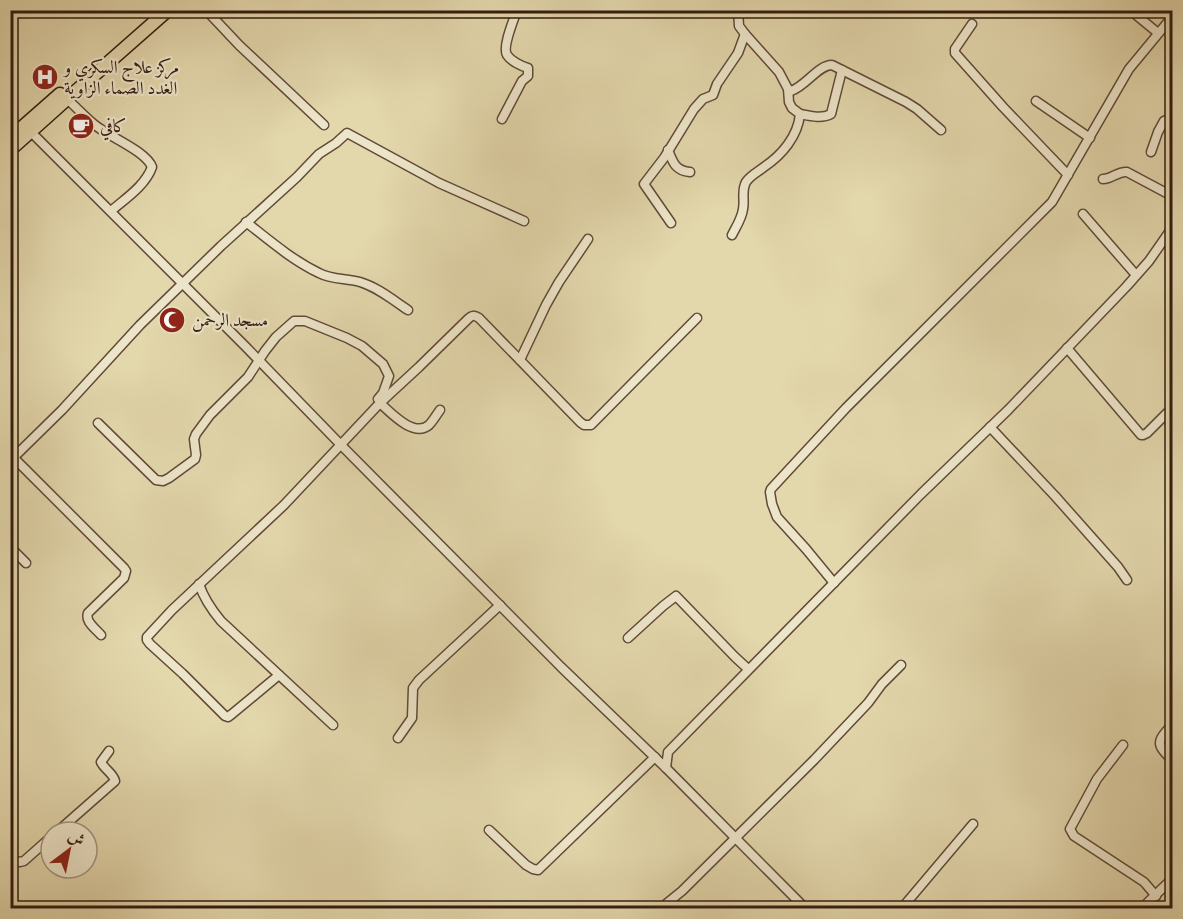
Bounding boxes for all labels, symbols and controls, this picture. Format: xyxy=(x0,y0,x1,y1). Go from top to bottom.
place label: مركز علاج السكري و الغدد الصماء الزاوية xyxy=(62,56,179,102)
hospital icon: مركز علاج السكري و الغدد الصماء الزاوية xyxy=(30,62,60,92)
cafe icon: كافي xyxy=(66,111,96,141)
place label: كافي xyxy=(100,115,127,141)
mosque icon: مسجد الرحمن xyxy=(157,305,187,335)
place label: مسجد الرحمن xyxy=(192,309,268,334)
north arrow xyxy=(39,820,99,880)
text: ش xyxy=(63,825,88,853)

